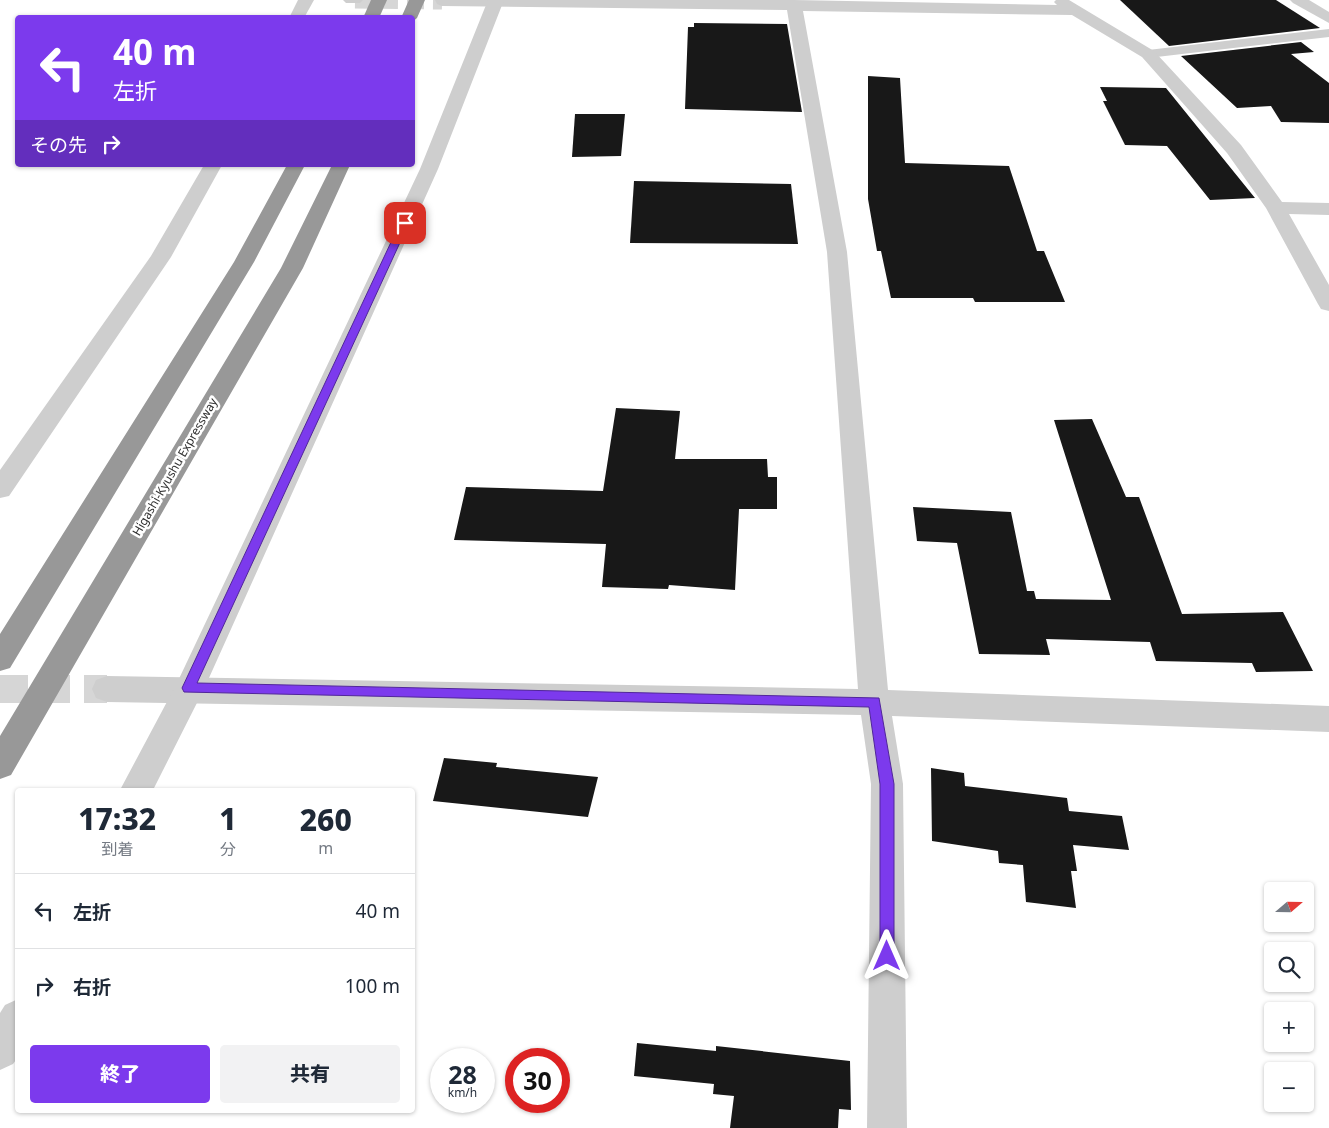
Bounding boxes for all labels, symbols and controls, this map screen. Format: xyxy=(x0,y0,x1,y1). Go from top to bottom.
text: 40 m xyxy=(113,28,196,75)
icon: left xyxy=(30,35,95,100)
text: 左折 xyxy=(113,75,157,105)
icon: right xyxy=(97,130,125,158)
text: その先 xyxy=(30,132,87,158)
pin xyxy=(384,202,426,244)
icon: arrive xyxy=(391,209,419,237)
street label: Higashi-Kyushu Expressway xyxy=(128,394,222,539)
text: 17:32 xyxy=(78,798,156,839)
text: 1 xyxy=(219,798,237,839)
text: 260 xyxy=(300,799,352,840)
text: m xyxy=(318,837,333,859)
text: 到着 xyxy=(101,838,133,860)
text: 分 xyxy=(220,838,236,860)
north arrow xyxy=(1264,882,1314,932)
map controls xyxy=(1264,882,1314,1112)
icon: left xyxy=(30,897,58,925)
text: 40 m xyxy=(356,898,400,924)
text: 左折 xyxy=(73,899,111,925)
position arrow xyxy=(860,929,912,981)
button: search xyxy=(1264,942,1314,992)
icon: right xyxy=(30,972,58,1000)
text: 100 m xyxy=(345,973,400,999)
text: 右折 xyxy=(73,974,111,1000)
button: + xyxy=(1264,1002,1314,1052)
button: 終了 xyxy=(30,1045,210,1103)
button: 共有 xyxy=(220,1045,400,1103)
speed limit sign: 30 xyxy=(505,1048,570,1113)
text: 28 xyxy=(448,1057,477,1091)
button: − xyxy=(1264,1062,1314,1112)
text: km/h xyxy=(448,1084,477,1101)

